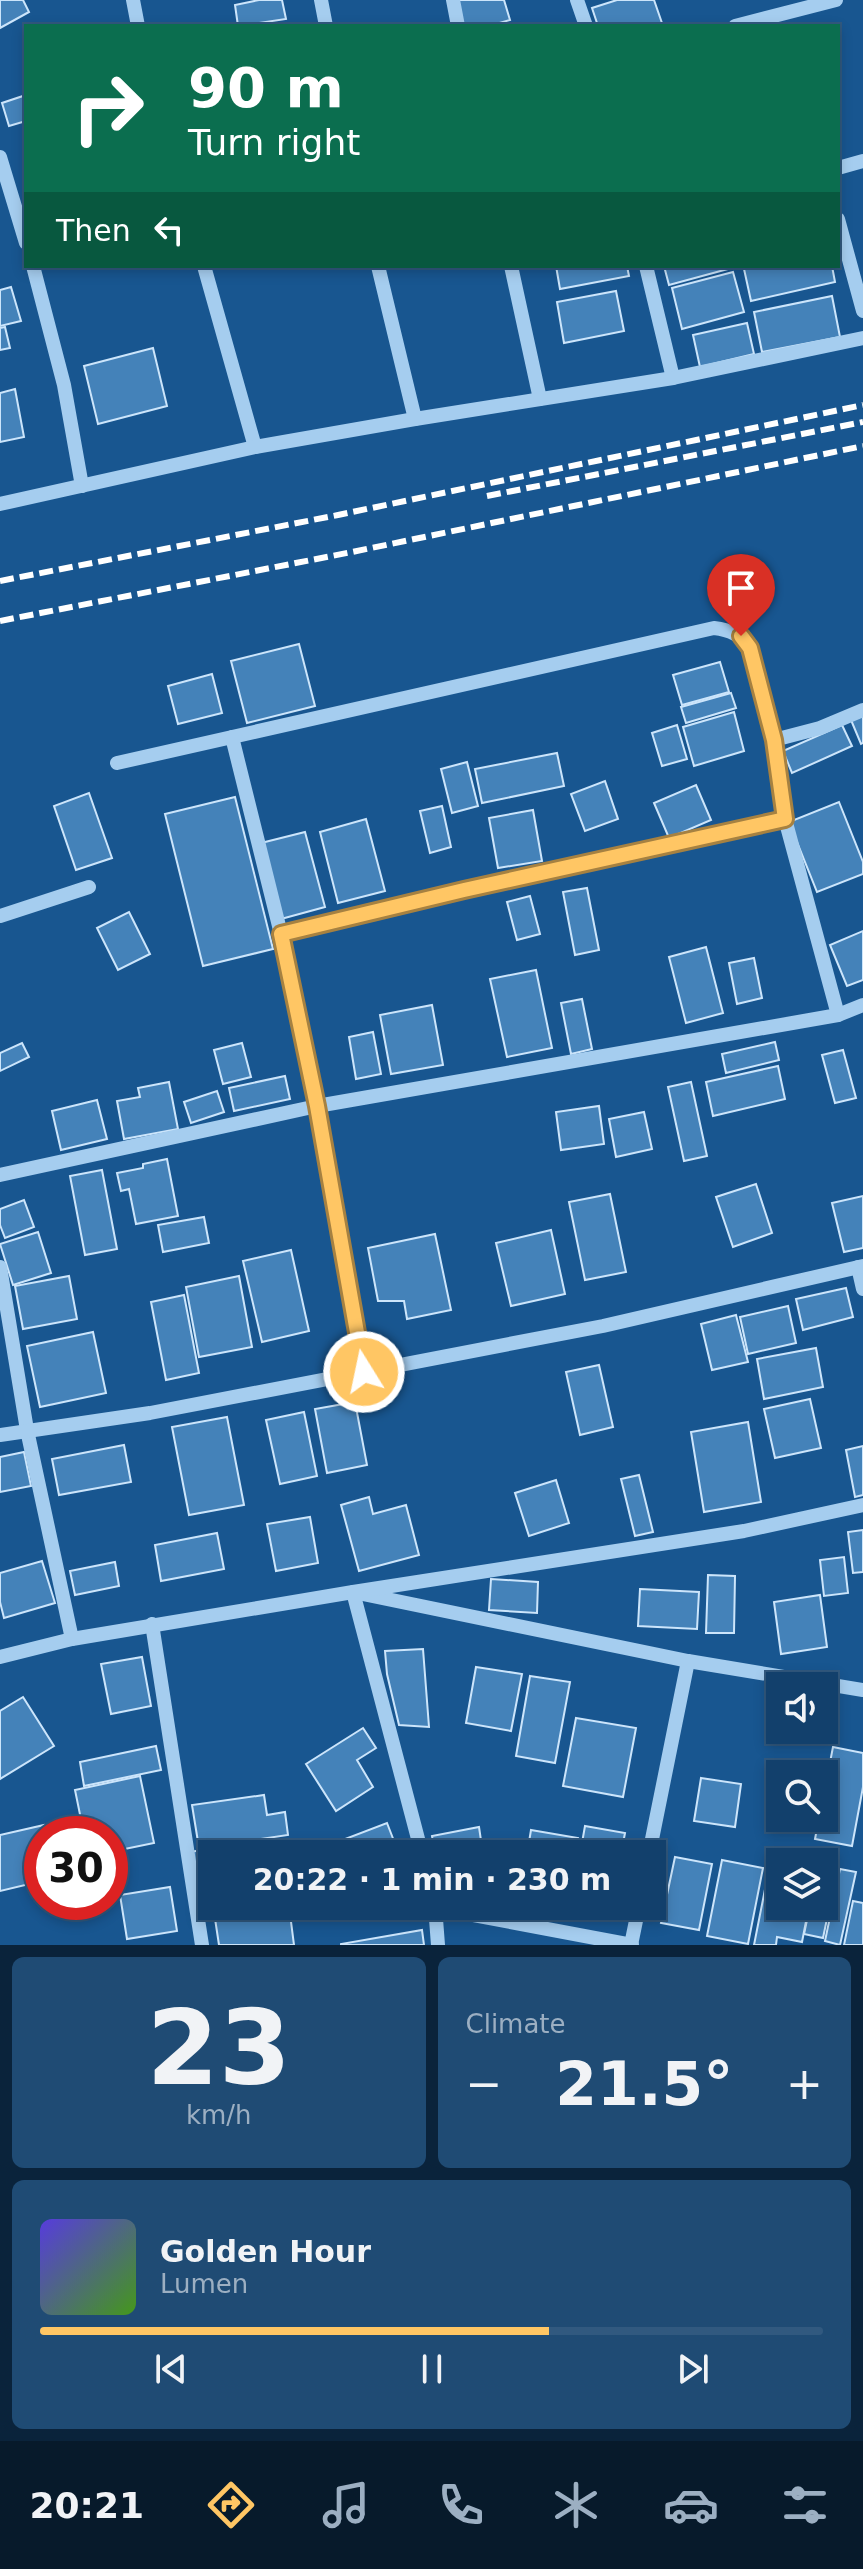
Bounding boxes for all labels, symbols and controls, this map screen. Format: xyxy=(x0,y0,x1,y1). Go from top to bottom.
text: 90 m xyxy=(188,55,344,120)
icon: right xyxy=(56,56,160,160)
text: Turn right xyxy=(188,122,360,163)
icon: left xyxy=(147,208,191,252)
text: Then xyxy=(56,213,131,248)
pin xyxy=(707,554,775,636)
icon: arrive xyxy=(719,566,763,610)
position arrow xyxy=(322,1330,406,1414)
map controls xyxy=(766,1672,838,1920)
button: sound xyxy=(766,1672,838,1744)
button: search xyxy=(766,1760,838,1832)
speed limit sign: 30 xyxy=(24,1816,128,1920)
button: layers xyxy=(766,1848,838,1920)
text: 20:22 · 1 min · 230 m xyxy=(253,1862,611,1897)
text: 23 xyxy=(146,1987,291,2109)
text: Climate xyxy=(466,2009,566,2039)
text: 21.5° xyxy=(555,2049,733,2119)
text: − xyxy=(466,2058,502,2109)
text: + xyxy=(786,2058,823,2109)
text: km/h xyxy=(186,2100,252,2130)
text: Golden Hour xyxy=(160,2234,371,2269)
text: Lumen xyxy=(160,2269,248,2299)
icon: previous xyxy=(149,2347,193,2391)
icon: pause xyxy=(410,2347,454,2391)
icon: next xyxy=(671,2347,715,2391)
icon: directions xyxy=(203,2477,259,2533)
icon: music xyxy=(318,2477,374,2533)
icon: phone xyxy=(433,2477,489,2533)
icon: climate xyxy=(548,2477,604,2533)
icon: car xyxy=(663,2477,719,2533)
icon: filters xyxy=(777,2477,833,2533)
text: 20:21 xyxy=(29,2485,144,2526)

